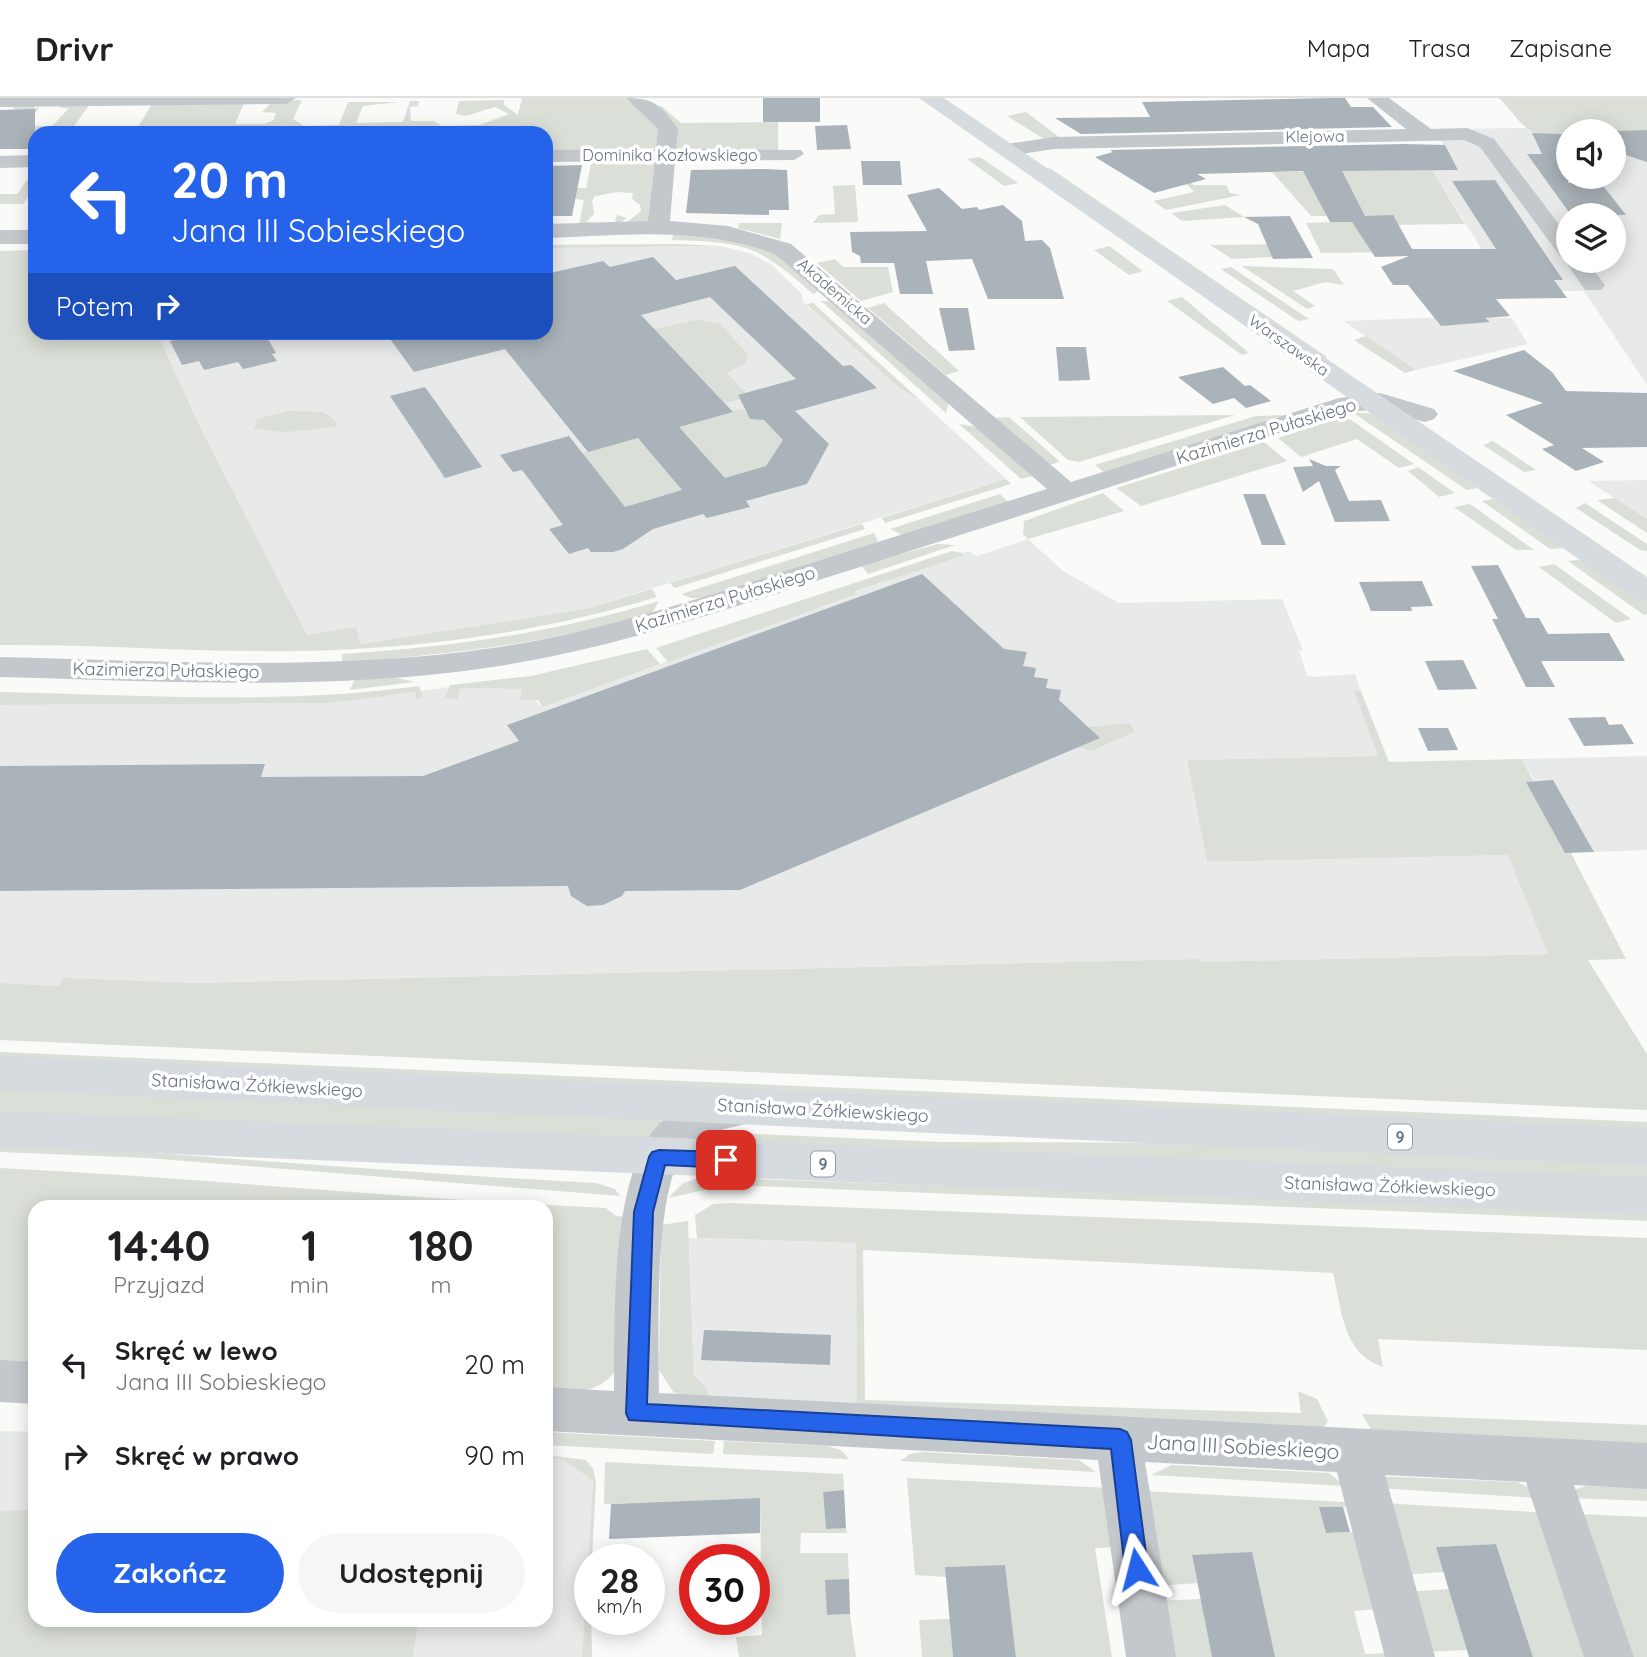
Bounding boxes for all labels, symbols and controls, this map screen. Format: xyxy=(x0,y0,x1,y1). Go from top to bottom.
text: Drivr xyxy=(35,28,114,69)
text: Mapa xyxy=(1307,33,1370,63)
text: Trasa xyxy=(1408,33,1471,63)
text: Zapisane xyxy=(1509,33,1612,63)
map controls xyxy=(1556,119,1626,273)
button: sound xyxy=(1556,119,1626,189)
street label: Klejowa xyxy=(1285,125,1345,147)
street label: Dominika Kozłowskiego xyxy=(582,145,758,165)
text: 20 m xyxy=(171,149,288,210)
icon: left xyxy=(56,154,147,245)
button: layers xyxy=(1556,203,1626,273)
text: Jana III Sobieskiego xyxy=(171,210,465,250)
street label: Akademicka xyxy=(794,253,876,329)
icon: right xyxy=(148,287,186,325)
text: Potem xyxy=(56,290,134,323)
street label: Warszawska xyxy=(1245,310,1333,380)
street label: Kazimierza Pułaskiego xyxy=(1173,393,1359,469)
street label: Kazimierza Pułaskiego xyxy=(632,561,818,637)
street label: Kazimierza Pułaskiego xyxy=(72,657,260,683)
street label: Stanisława Żółkiewskiego xyxy=(151,1068,363,1102)
street label: Stanisława Żółkiewskiego xyxy=(717,1093,929,1127)
road number: 9 xyxy=(1388,1124,1412,1149)
pin xyxy=(696,1130,756,1190)
icon: arrive xyxy=(707,1141,745,1179)
road number: 9 xyxy=(811,1152,835,1176)
street label: Stanisława Żółkiewskiego xyxy=(1284,1171,1496,1201)
text: 14:40 xyxy=(107,1219,210,1272)
text: 1 xyxy=(301,1219,318,1272)
text: 180 xyxy=(408,1219,474,1272)
text: Przyjazd xyxy=(113,1270,205,1299)
text: min xyxy=(290,1270,329,1299)
text: m xyxy=(430,1270,451,1299)
text: Skręć w lewo xyxy=(115,1334,278,1367)
icon: left xyxy=(56,1346,94,1384)
text: 20 m xyxy=(464,1348,525,1381)
text: Jana III Sobieskiego xyxy=(115,1367,327,1396)
street label: Jana III Sobieskiego xyxy=(1146,1428,1340,1464)
icon: right xyxy=(56,1437,94,1475)
text: Skręć w prawo xyxy=(115,1439,299,1472)
text: 90 m xyxy=(464,1439,525,1472)
position arrow xyxy=(1100,1532,1174,1606)
button: Zakończ xyxy=(56,1533,284,1613)
button: Udostępnij xyxy=(298,1533,525,1613)
speed limit sign: 30 xyxy=(679,1544,770,1635)
text: 28 xyxy=(600,1558,639,1602)
text: km/h xyxy=(597,1595,642,1618)

